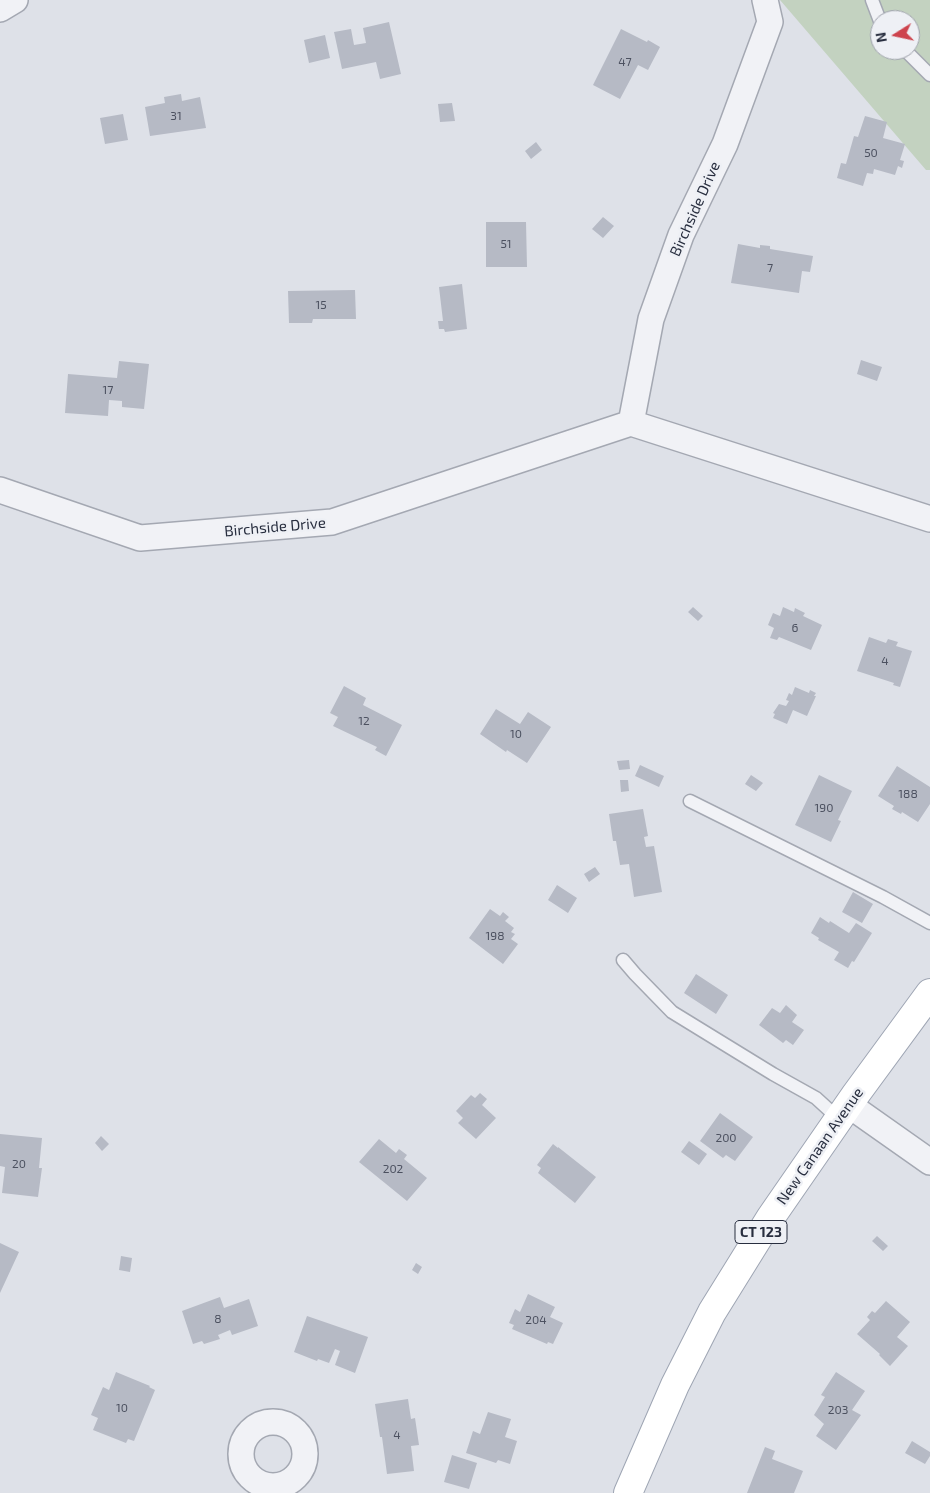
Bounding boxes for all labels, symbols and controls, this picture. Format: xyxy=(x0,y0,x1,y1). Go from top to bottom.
north arrow xyxy=(870,10,920,60)
text: N xyxy=(871,31,890,44)
house number: 47 xyxy=(618,55,632,69)
house number: 31 xyxy=(170,109,182,123)
house number: 50 xyxy=(864,146,878,160)
street label: Birchside Drive xyxy=(666,159,724,259)
house number: 51 xyxy=(500,237,512,251)
house number: 7 xyxy=(767,261,773,275)
house number: 15 xyxy=(315,298,327,312)
house number: 17 xyxy=(103,383,113,397)
street label: Birchside Drive xyxy=(223,514,327,540)
house number: 6 xyxy=(792,621,798,635)
house number: 4 xyxy=(881,654,889,668)
house number: 12 xyxy=(358,714,370,728)
house number: 10 xyxy=(510,727,522,741)
house number: 188 xyxy=(898,787,918,801)
house number: 190 xyxy=(815,801,833,815)
house number: 198 xyxy=(486,929,504,943)
street label: New Canaan Avenue xyxy=(773,1084,867,1208)
house number: 200 xyxy=(715,1131,737,1145)
house number: 20 xyxy=(12,1157,26,1171)
house number: 202 xyxy=(383,1162,403,1176)
road number: CT 123 xyxy=(735,1220,787,1244)
house number: 8 xyxy=(214,1312,222,1326)
house number: 204 xyxy=(525,1313,547,1327)
house number: 10 xyxy=(116,1401,128,1415)
house number: 203 xyxy=(828,1403,848,1417)
house number: 4 xyxy=(393,1428,401,1442)

